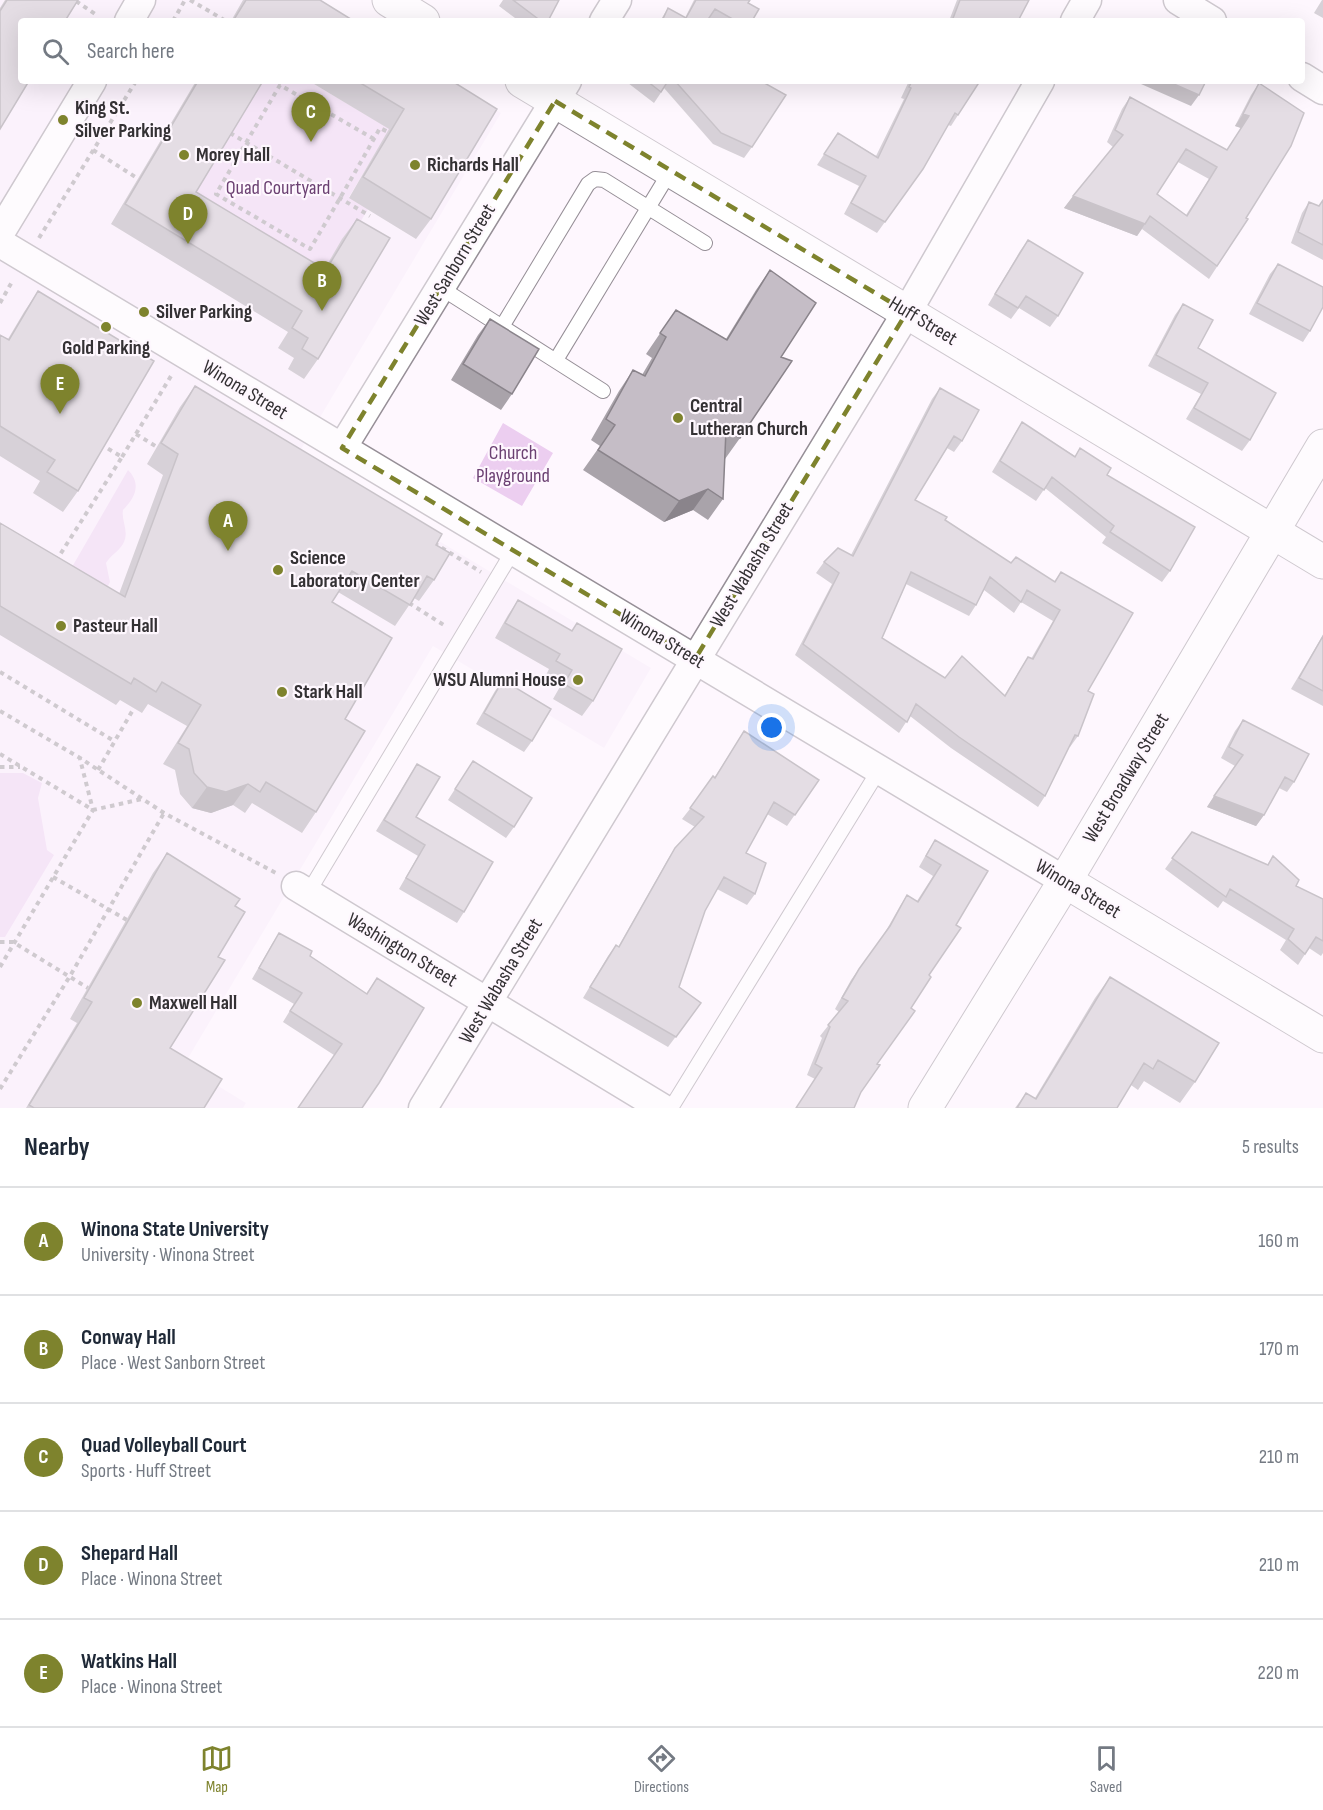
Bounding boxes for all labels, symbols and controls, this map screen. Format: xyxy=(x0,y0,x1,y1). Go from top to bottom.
search box xyxy=(18,18,1305,84)
icon: search xyxy=(39,35,72,68)
text: Search here xyxy=(87,38,174,65)
pin: C xyxy=(292,92,330,142)
place label: King St. Silver Parking xyxy=(75,96,172,143)
marker: King St. Silver Parking xyxy=(56,113,70,127)
place label: Morey Hall xyxy=(196,143,270,167)
marker: Morey Hall xyxy=(177,148,191,162)
place label: Richards Hall xyxy=(427,153,519,177)
marker: Richards Hall xyxy=(408,158,422,172)
park label: Quad Courtyard xyxy=(226,176,330,200)
pin: D xyxy=(168,194,207,244)
street label: West Sanborn Street xyxy=(409,200,501,330)
pin: B xyxy=(302,262,342,311)
street label: Huff Street xyxy=(885,291,961,351)
place label: Silver Parking xyxy=(156,300,253,324)
marker: Silver Parking xyxy=(137,305,151,319)
marker: Gold Parking xyxy=(99,320,113,334)
place label: Gold Parking xyxy=(62,336,151,360)
street label: Winona Street xyxy=(198,355,292,425)
pin: E xyxy=(40,364,80,414)
place label: Central Lutheran Church xyxy=(690,394,808,441)
marker: Central Lutheran Church xyxy=(671,411,685,425)
park label: Church Playground xyxy=(476,441,550,488)
street label: West Wabasha Street xyxy=(705,498,799,632)
pin: A xyxy=(208,502,248,551)
place label: Science Laboratory Center xyxy=(290,546,420,593)
marker: Science Laboratory Center xyxy=(271,563,285,577)
street label: Winona Street xyxy=(615,604,709,674)
place label: Pasteur Hall xyxy=(73,614,158,638)
marker: Pasteur Hall xyxy=(54,619,68,633)
place label: WSU Alumni House xyxy=(433,668,566,692)
marker: WSU Alumni House xyxy=(571,673,585,687)
place label: Stark Hall xyxy=(294,680,363,704)
marker: Stark Hall xyxy=(275,685,289,699)
street label: West Broadway Street xyxy=(1078,709,1174,847)
your location xyxy=(757,713,786,742)
street label: Winona Street xyxy=(1031,854,1125,924)
street label: Washington Street xyxy=(343,908,461,992)
street label: West Wabasha Street xyxy=(454,914,548,1048)
place label: Maxwell Hall xyxy=(149,991,237,1015)
marker: Maxwell Hall xyxy=(130,996,144,1010)
text: Nearby xyxy=(24,1132,90,1163)
text: 5 results xyxy=(1242,1135,1299,1159)
text: Winona State University xyxy=(81,1216,269,1243)
text: A xyxy=(39,1229,48,1253)
text: 160 m xyxy=(1258,1229,1299,1253)
text: University · Winona Street xyxy=(81,1243,255,1267)
text: Conway Hall xyxy=(81,1324,176,1351)
text: B xyxy=(39,1337,48,1361)
text: 170 m xyxy=(1259,1337,1299,1361)
text: Place · West Sanborn Street xyxy=(81,1351,265,1375)
text: Quad Volleyball Court xyxy=(81,1432,247,1459)
text: C xyxy=(38,1445,49,1469)
text: 210 m xyxy=(1259,1445,1299,1469)
text: Sports · Huff Street xyxy=(81,1459,211,1483)
text: Shepard Hall xyxy=(81,1540,178,1567)
text: D xyxy=(38,1553,49,1577)
text: 210 m xyxy=(1259,1553,1299,1577)
text: Place · Winona Street xyxy=(81,1567,222,1591)
text: Watkins Hall xyxy=(81,1648,177,1675)
text: E xyxy=(39,1661,48,1685)
text: 220 m xyxy=(1258,1661,1299,1685)
text: Place · Winona Street xyxy=(81,1675,222,1699)
tab: Map xyxy=(200,1742,233,1797)
tab: Directions xyxy=(634,1742,689,1797)
tab: Saved xyxy=(1090,1742,1123,1797)

